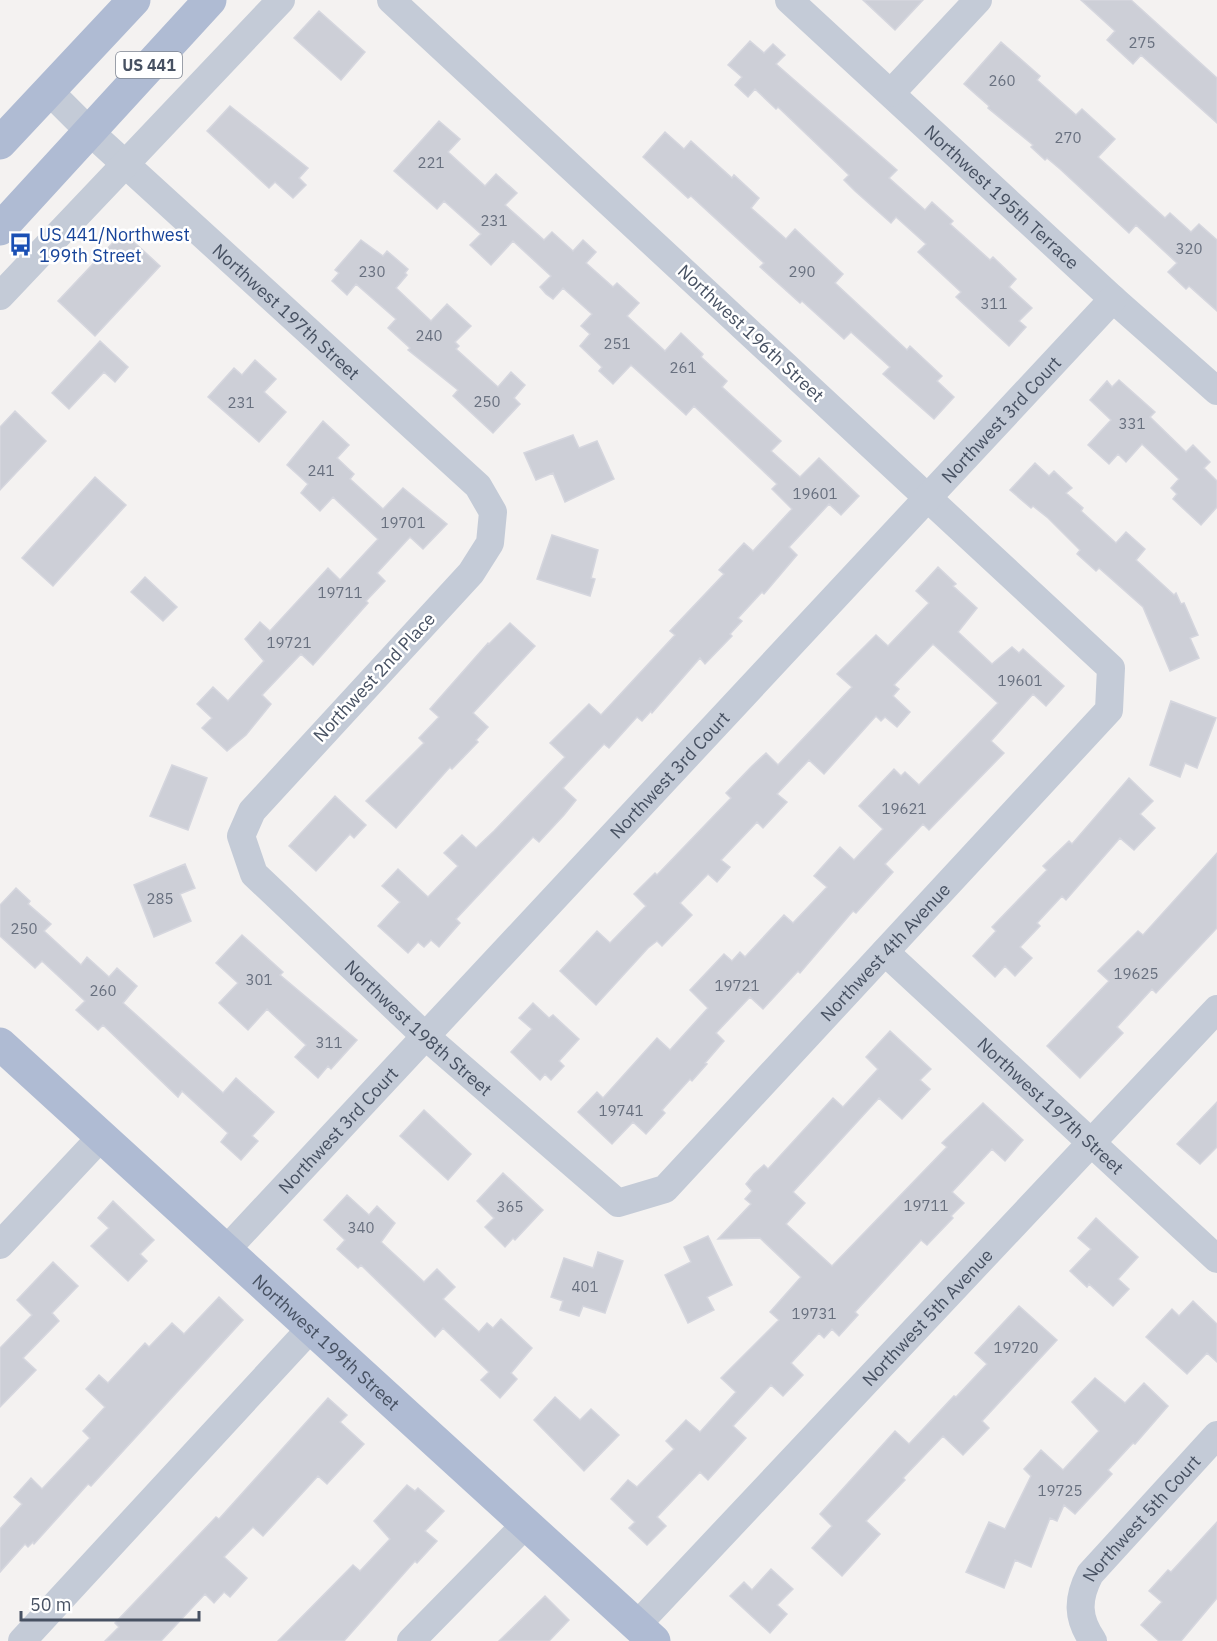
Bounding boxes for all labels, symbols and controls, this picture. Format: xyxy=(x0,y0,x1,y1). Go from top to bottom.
house number: 275 xyxy=(1128,33,1156,52)
road number: US 441 xyxy=(116,52,182,78)
house number: 260 xyxy=(988,71,1016,90)
street label: Northwest 195th Terrace xyxy=(920,119,1084,274)
house number: 270 xyxy=(1054,128,1082,147)
house number: 221 xyxy=(417,153,445,172)
house number: 231 xyxy=(480,211,508,230)
place label: US 441/Northwest 199th Street xyxy=(39,223,190,267)
bus stop icon: US 441/Northwest 199th Street xyxy=(8,231,34,257)
street label: Northwest 197th Street xyxy=(208,238,365,384)
house number: 320 xyxy=(1175,239,1203,258)
street label: Northwest 196th Street xyxy=(673,259,829,407)
house number: 230 xyxy=(358,262,386,281)
house number: 290 xyxy=(788,262,816,281)
house number: 311 xyxy=(980,294,1008,313)
house number: 240 xyxy=(415,326,443,345)
house number: 251 xyxy=(603,334,631,353)
street label: Northwest 3rd Court xyxy=(936,351,1066,488)
house number: 261 xyxy=(669,358,697,377)
house number: 250 xyxy=(473,392,501,411)
house number: 231 xyxy=(227,393,255,412)
house number: 331 xyxy=(1118,414,1146,433)
house number: 241 xyxy=(307,461,335,480)
house number: 19601 xyxy=(792,484,838,503)
house number: 19701 xyxy=(380,513,426,532)
house number: 19711 xyxy=(317,583,363,602)
street label: Northwest 2nd Place xyxy=(308,607,440,747)
house number: 19721 xyxy=(266,633,312,652)
house number: 19601 xyxy=(997,671,1043,690)
street label: Northwest 3rd Court xyxy=(605,706,734,843)
house number: 19621 xyxy=(881,799,927,818)
street label: Northwest 4th Avenue xyxy=(815,878,955,1026)
house number: 285 xyxy=(146,889,174,908)
house number: 250 xyxy=(10,919,38,938)
street label: Northwest 198th Street xyxy=(340,955,497,1101)
house number: 19625 xyxy=(1113,964,1159,983)
house number: 301 xyxy=(245,970,273,989)
house number: 19721 xyxy=(714,976,760,995)
house number: 260 xyxy=(89,981,117,1000)
street label: Northwest 197th Street xyxy=(973,1032,1129,1179)
house number: 311 xyxy=(315,1033,343,1052)
street label: Northwest 3rd Court xyxy=(273,1062,403,1198)
house number: 19741 xyxy=(598,1101,644,1120)
house number: 19711 xyxy=(903,1196,949,1215)
house number: 365 xyxy=(496,1197,524,1216)
house number: 340 xyxy=(347,1218,375,1237)
street label: Northwest 5th Avenue xyxy=(857,1243,997,1391)
street label: Northwest 199th Street xyxy=(248,1269,405,1415)
house number: 401 xyxy=(571,1277,599,1296)
house number: 19731 xyxy=(791,1304,837,1323)
house number: 19720 xyxy=(993,1338,1039,1357)
street label: Northwest 5th Court xyxy=(1077,1450,1205,1585)
house number: 19725 xyxy=(1037,1481,1083,1500)
scale bar xyxy=(21,1584,200,1622)
text: 50 m xyxy=(30,1593,72,1616)

